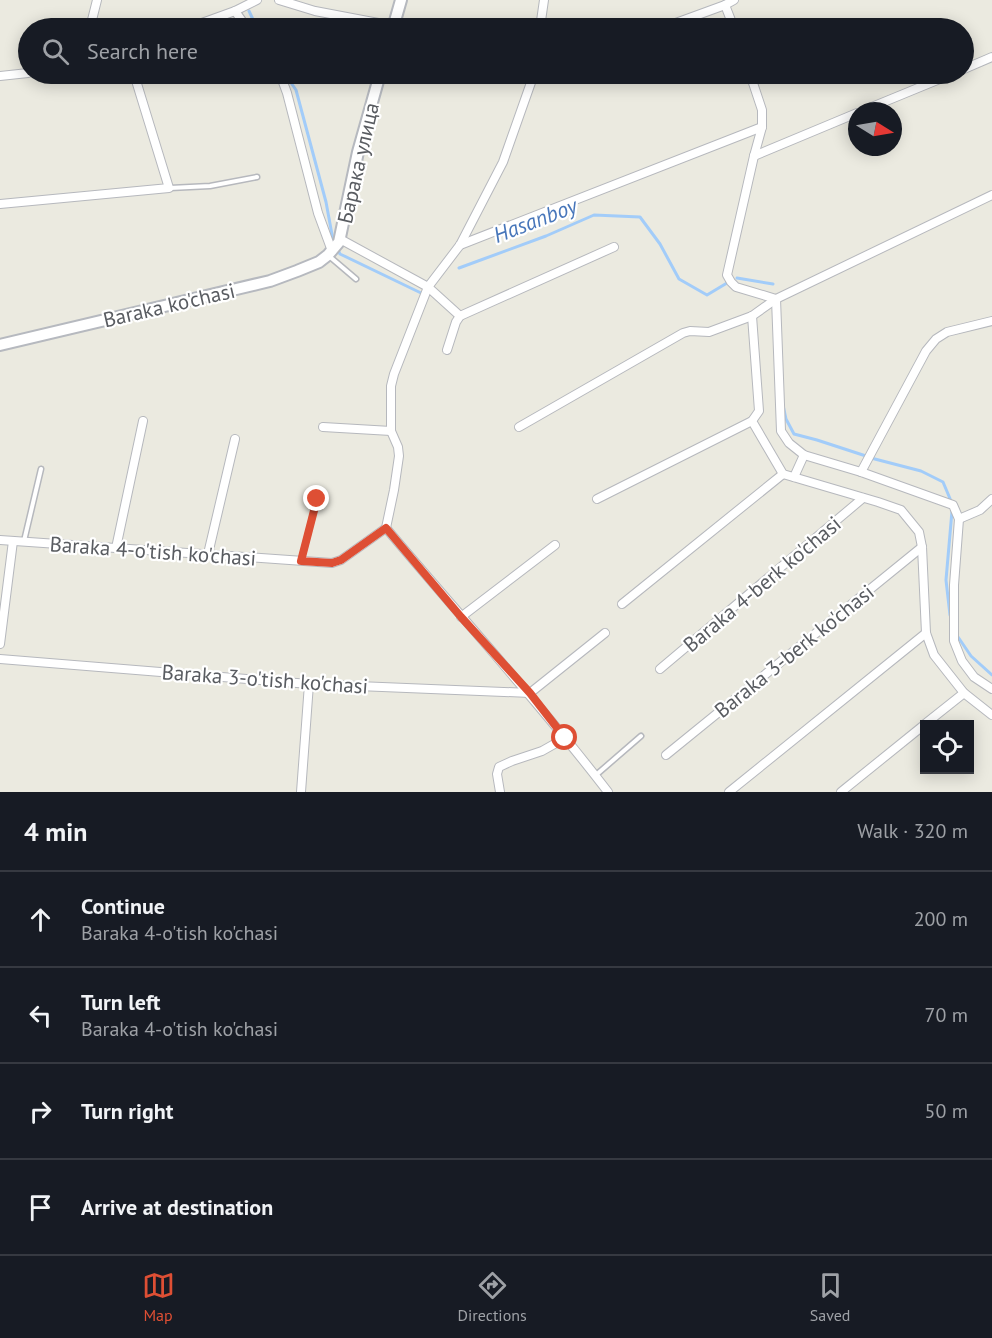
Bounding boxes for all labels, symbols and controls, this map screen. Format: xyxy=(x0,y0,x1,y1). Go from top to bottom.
search box xyxy=(18,18,974,84)
icon: search xyxy=(39,35,72,68)
text: Search here xyxy=(87,37,198,65)
street label: Барака улица xyxy=(331,100,385,226)
north arrow xyxy=(848,102,902,156)
water label: Hasanboy xyxy=(489,191,582,249)
street label: Baraka ko'chasi xyxy=(100,277,238,333)
route end xyxy=(303,485,329,511)
street label: Baraka 4-berk ko'chasi xyxy=(678,510,846,658)
street label: Baraka 4-o'tish ko'chasi xyxy=(49,530,257,572)
street label: Baraka 3-berk ko'chasi xyxy=(709,578,879,724)
street label: Baraka 3-o'tish ko'chasi xyxy=(161,658,369,700)
map controls xyxy=(920,720,974,774)
button: locate xyxy=(920,720,974,774)
route start xyxy=(551,724,577,750)
text: 4 min xyxy=(24,815,87,848)
text: Walk · 320 m xyxy=(857,818,968,844)
text: Continue xyxy=(81,892,165,920)
icon: ahead xyxy=(24,903,57,936)
text: 200 m xyxy=(914,906,968,932)
text: Baraka 4-o'tish ko'chasi xyxy=(81,920,278,946)
text: Turn left xyxy=(81,988,161,1016)
icon: left xyxy=(24,999,57,1032)
text: 70 m xyxy=(925,1002,968,1028)
text: Baraka 4-o'tish ko'chasi xyxy=(81,1016,278,1042)
icon: right xyxy=(24,1095,57,1128)
text: Turn right xyxy=(81,1097,173,1125)
text: 50 m xyxy=(925,1098,968,1124)
icon: arrive xyxy=(24,1191,57,1224)
text: Arrive at destination xyxy=(81,1193,273,1221)
tab: Map xyxy=(142,1269,175,1325)
tab: Directions xyxy=(458,1269,527,1325)
tab: Saved xyxy=(810,1269,850,1325)

